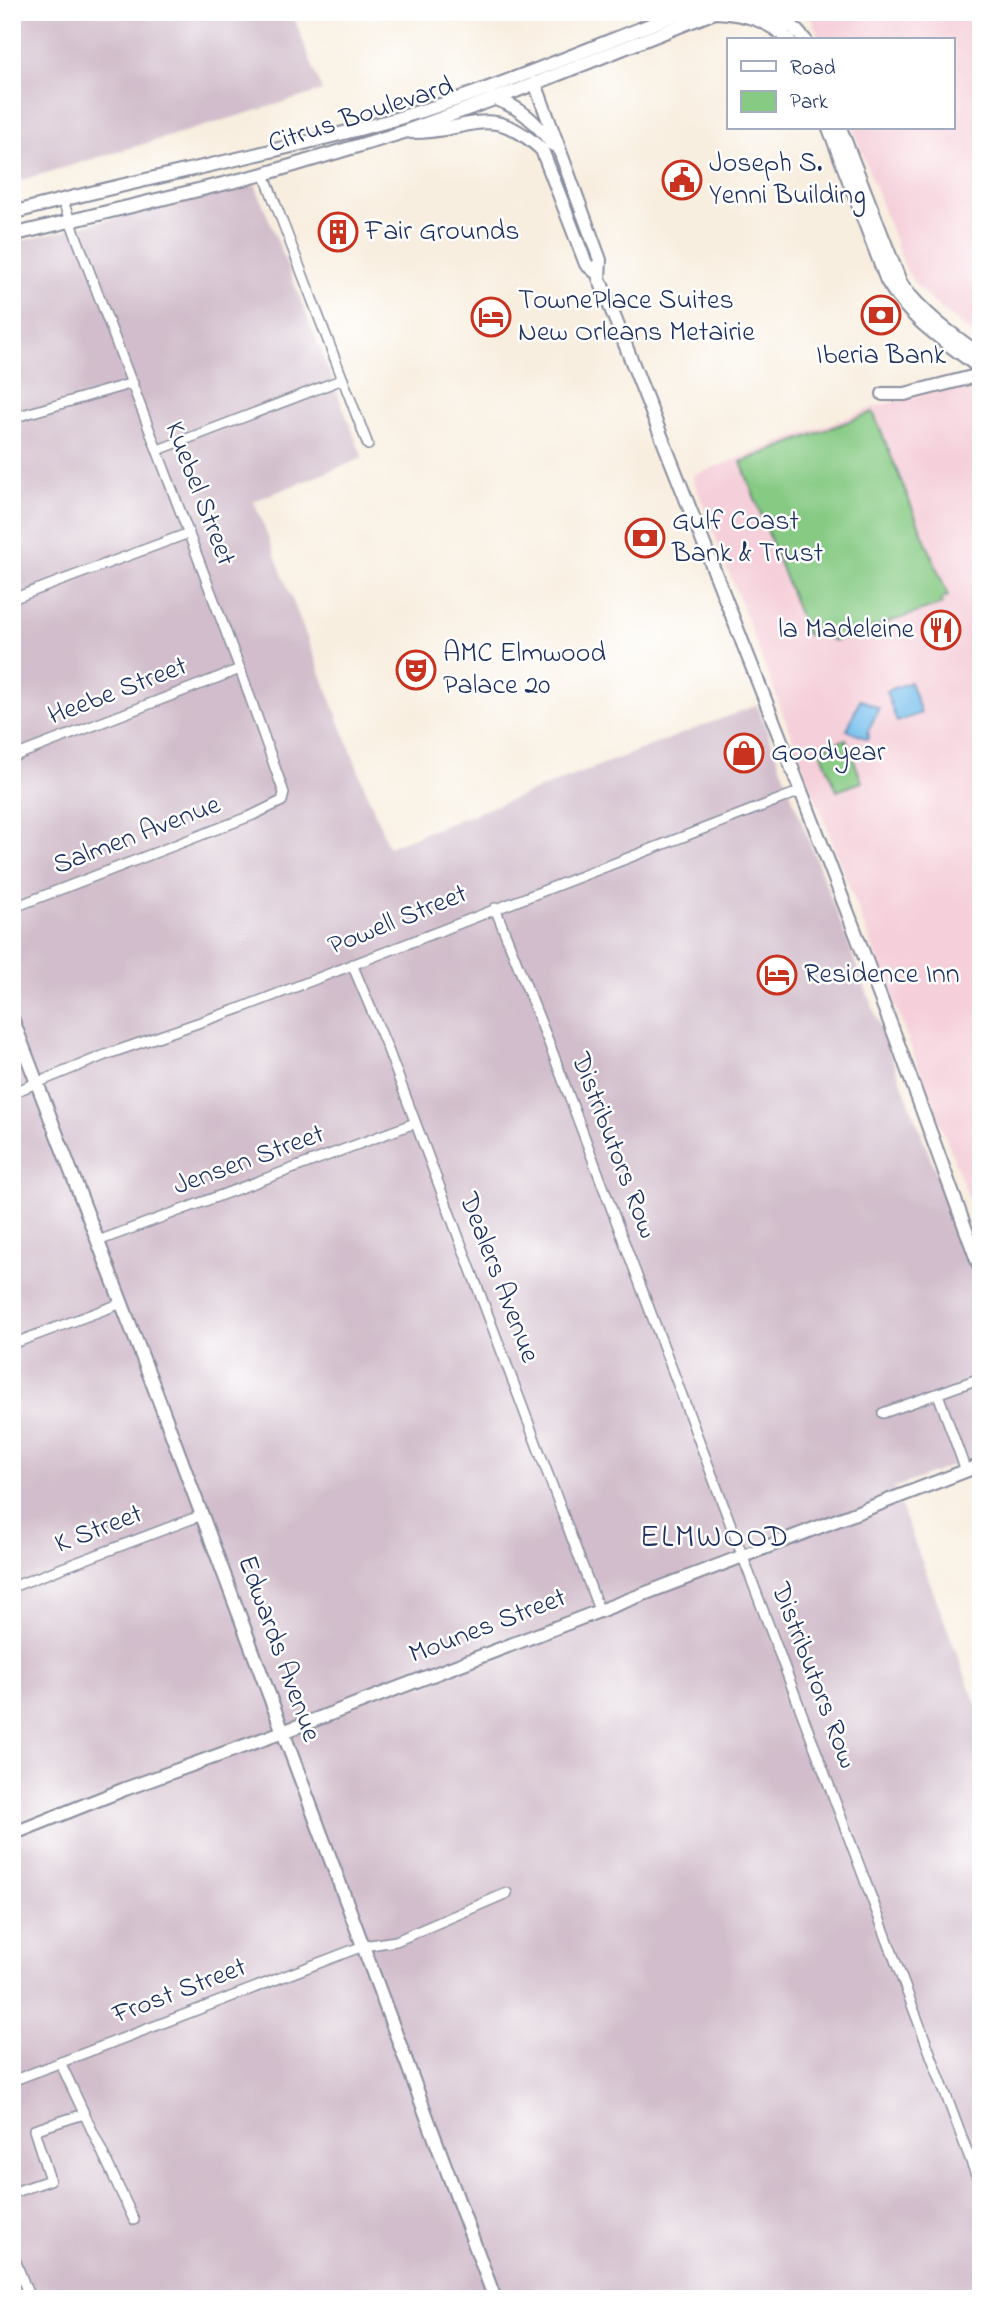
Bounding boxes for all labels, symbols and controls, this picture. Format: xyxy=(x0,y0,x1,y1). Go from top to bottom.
legend xyxy=(727,38,954,130)
text: Road xyxy=(790,54,836,84)
street label: Citrus Boulevard xyxy=(263,67,459,165)
text: Park xyxy=(790,88,829,118)
place label: Joseph S. Yenni Building xyxy=(709,144,866,217)
public building icon: Joseph S. Yenni Building xyxy=(661,159,703,201)
building icon: Fair Grounds xyxy=(317,211,359,253)
place label: Fair Grounds xyxy=(364,212,520,253)
place label: TownePlace Suites New Orleans Metairie xyxy=(518,281,755,354)
bank icon: Iberia Bank xyxy=(860,294,902,336)
hotel icon: TownePlace Suites New Orleans Metairie xyxy=(470,296,512,338)
place label: Iberia Bank xyxy=(816,336,947,377)
street label: Kuebel Street xyxy=(153,416,245,572)
place label: Gulf Coast Bank & Trust xyxy=(671,502,823,575)
bank icon: Gulf Coast Bank & Trust xyxy=(624,517,666,559)
restaurant icon: la Madeleine xyxy=(920,609,962,651)
place label: la Madeleine xyxy=(778,610,914,651)
place label: AMC Elmwood Palace 20 xyxy=(443,634,606,707)
street label: Heebe Street xyxy=(42,647,194,737)
theatre icon: AMC Elmwood Palace 20 xyxy=(395,649,437,691)
shop icon: Goodyear xyxy=(723,732,765,774)
place label: Goodyear xyxy=(771,733,886,774)
street label: Salmen Avenue xyxy=(47,785,227,887)
street label: Powell Street xyxy=(322,874,474,968)
hotel icon: Residence Inn xyxy=(756,954,798,996)
place label: Residence Inn xyxy=(804,955,960,996)
street label: Distributors Row xyxy=(558,1046,667,1245)
street label: Jensen Street xyxy=(168,1115,330,1207)
street label: Dealers Avenue xyxy=(446,1186,549,1369)
street label: K Street xyxy=(49,1495,149,1565)
district label: ELMWOOD xyxy=(640,1515,790,1562)
street label: Edwards Avenue xyxy=(225,1550,331,1748)
street label: Distributors Row xyxy=(758,1576,867,1775)
street label: Mounes Street xyxy=(403,1578,573,1676)
street label: Frost Street xyxy=(106,1948,253,2037)

